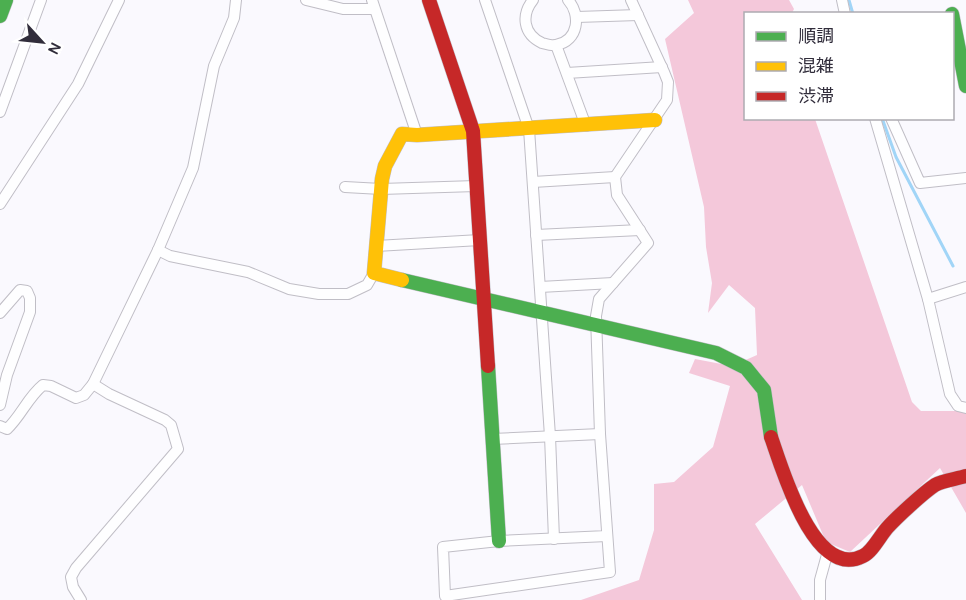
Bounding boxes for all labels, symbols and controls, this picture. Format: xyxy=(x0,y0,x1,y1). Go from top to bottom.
north arrow xyxy=(12,12,72,72)
legend xyxy=(744,12,954,120)
text: 順調 xyxy=(798,25,834,47)
text: N xyxy=(44,39,66,58)
text: 混雑 xyxy=(798,55,834,77)
text: 渋滞 xyxy=(798,85,834,107)

